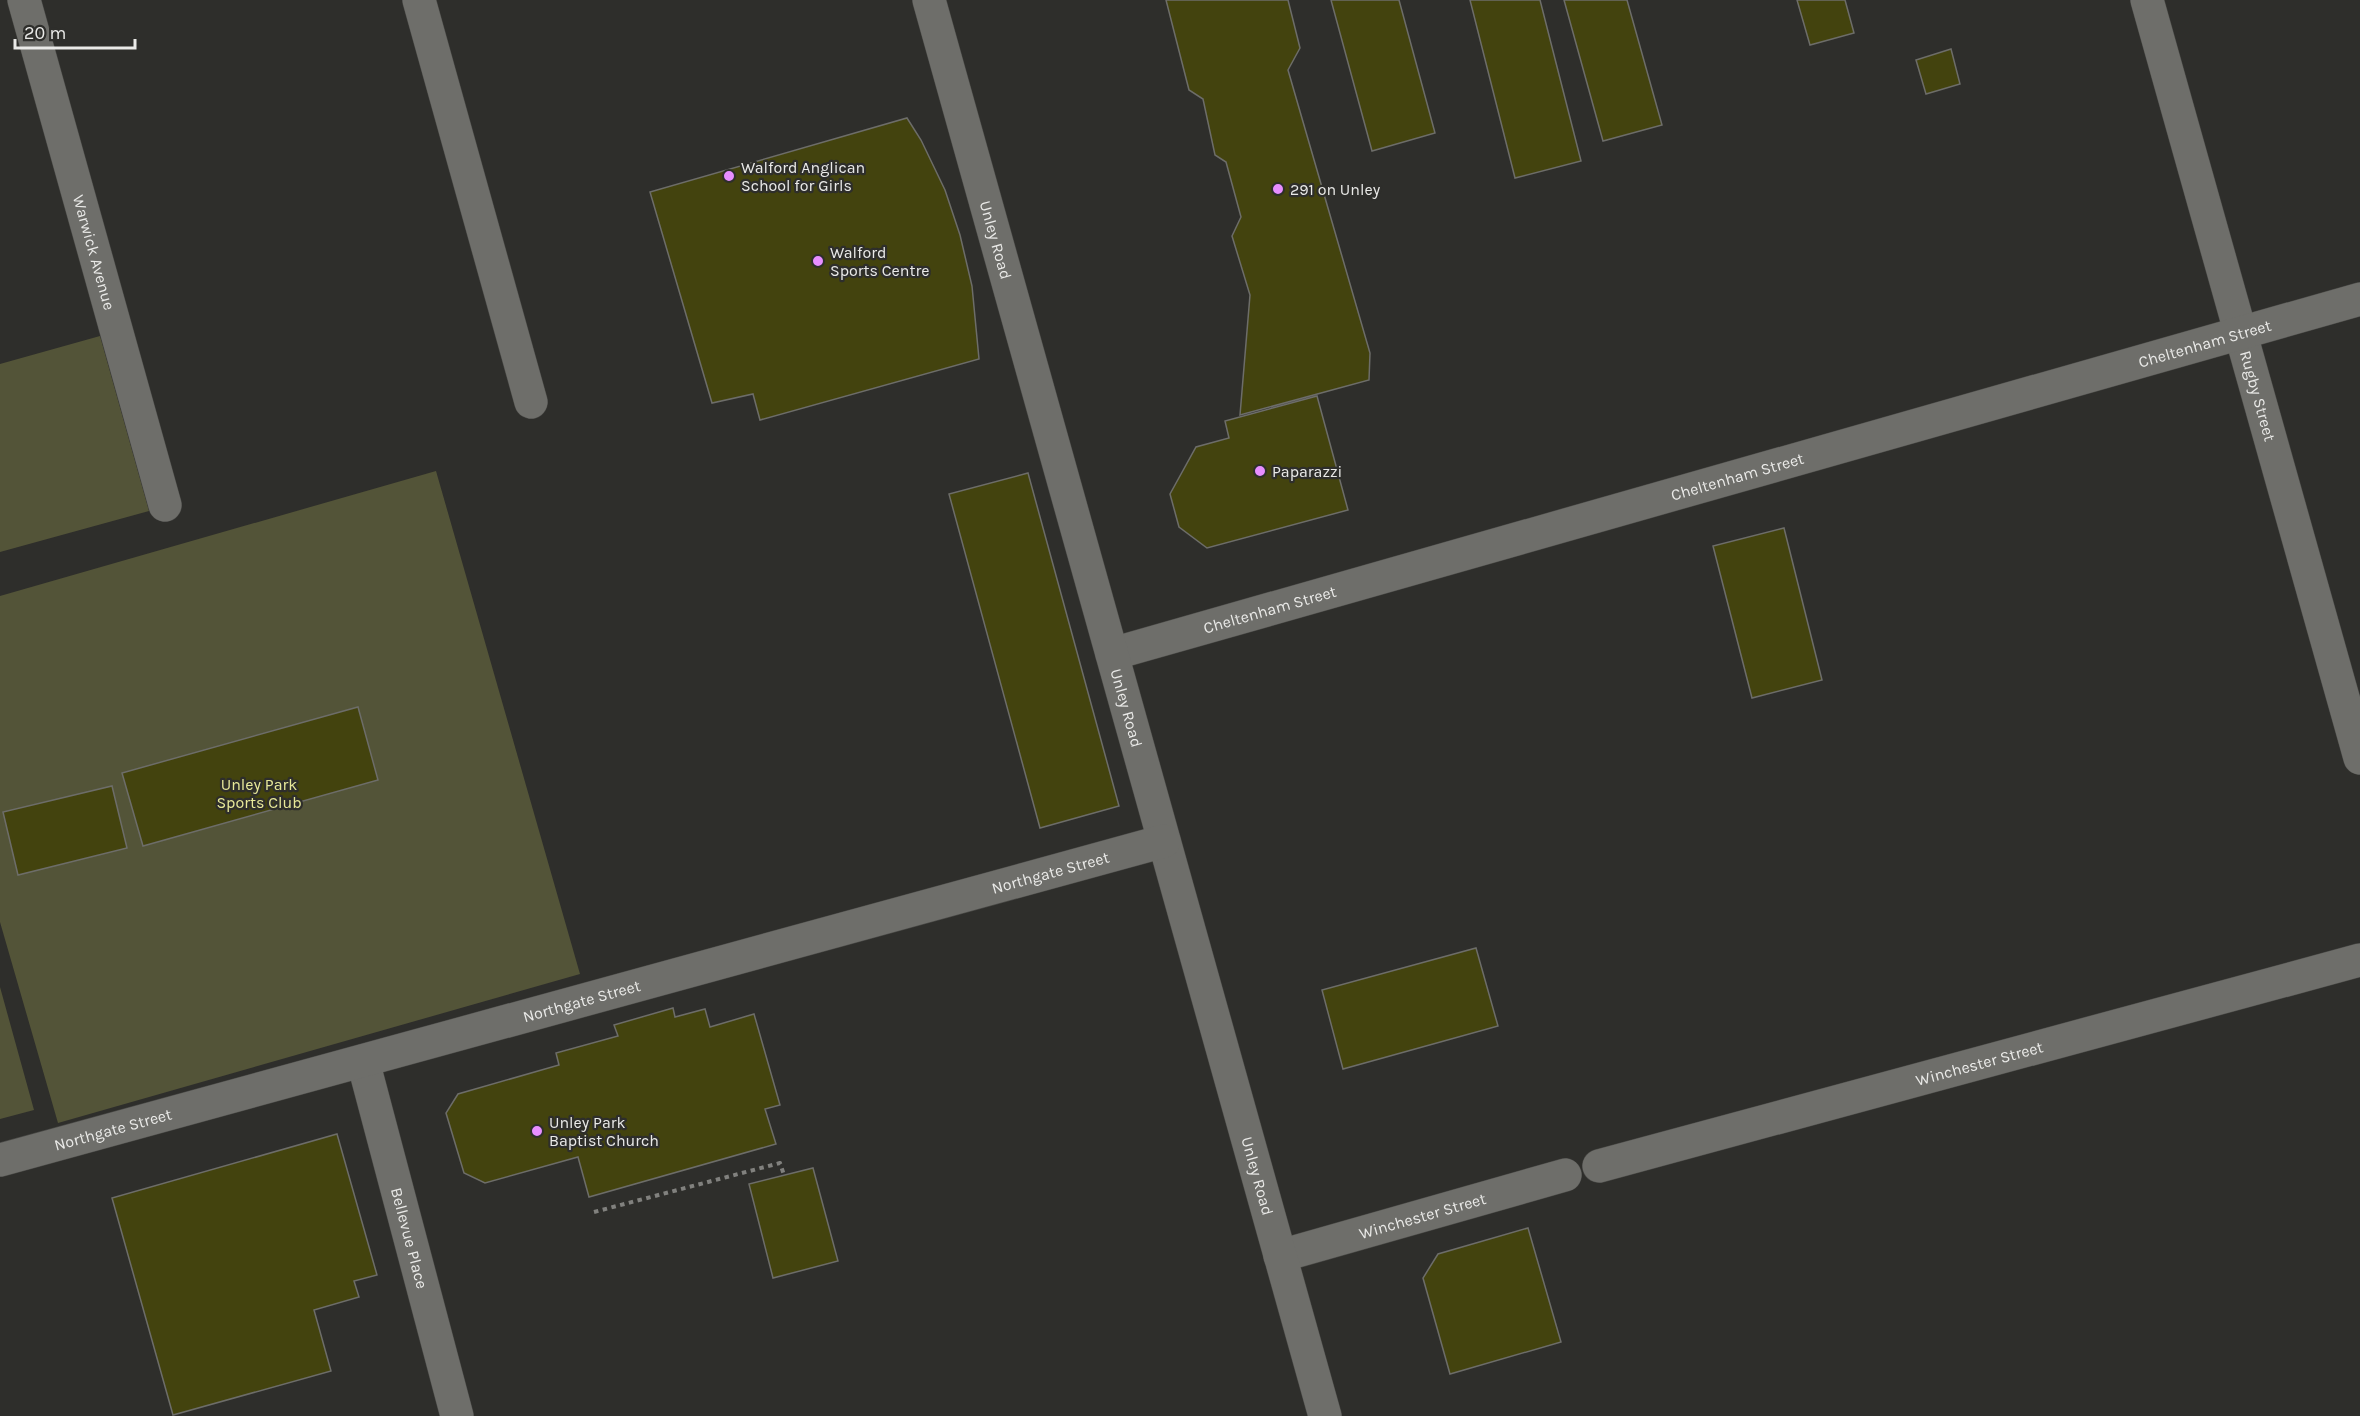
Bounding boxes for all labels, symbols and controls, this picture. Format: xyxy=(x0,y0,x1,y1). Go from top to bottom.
scale bar xyxy=(15,12,135,50)
text: 20 m xyxy=(24,22,66,44)
place label: Walford Anglican School for Girls xyxy=(741,158,865,195)
marker: Walford Anglican School for Girls xyxy=(722,169,736,183)
place label: 291 on Unley xyxy=(1290,180,1381,199)
marker: 291 on Unley xyxy=(1271,182,1285,196)
street label: Warwick Avenue xyxy=(69,193,120,312)
street label: Unley Road xyxy=(976,198,1016,281)
place label: Walford Sports Centre xyxy=(830,243,929,280)
marker: Walford Sports Centre xyxy=(811,254,825,268)
street label: Cheltenham Street xyxy=(2136,315,2273,371)
street label: Rugby Street xyxy=(2236,348,2280,443)
street label: Cheltenham Street xyxy=(1669,448,1806,504)
place label: Paparazzi xyxy=(1272,462,1342,481)
marker: Paparazzi xyxy=(1253,464,1267,478)
street label: Cheltenham Street xyxy=(1201,581,1338,637)
street label: Unley Road xyxy=(1107,666,1147,749)
park label: Unley Park Sports Club xyxy=(216,775,302,812)
street label: Northgate Street xyxy=(989,847,1111,897)
street label: Northgate Street xyxy=(521,975,642,1026)
street label: Winchester Street xyxy=(1914,1037,2045,1089)
street label: Northgate Street xyxy=(52,1104,174,1154)
place label: Unley Park Baptist Church xyxy=(549,1113,659,1150)
marker: Unley Park Baptist Church xyxy=(530,1124,544,1138)
street label: Unley Road xyxy=(1238,1134,1278,1217)
street label: Bellevue Place xyxy=(387,1185,432,1290)
street label: Winchester Street xyxy=(1357,1188,1488,1243)

